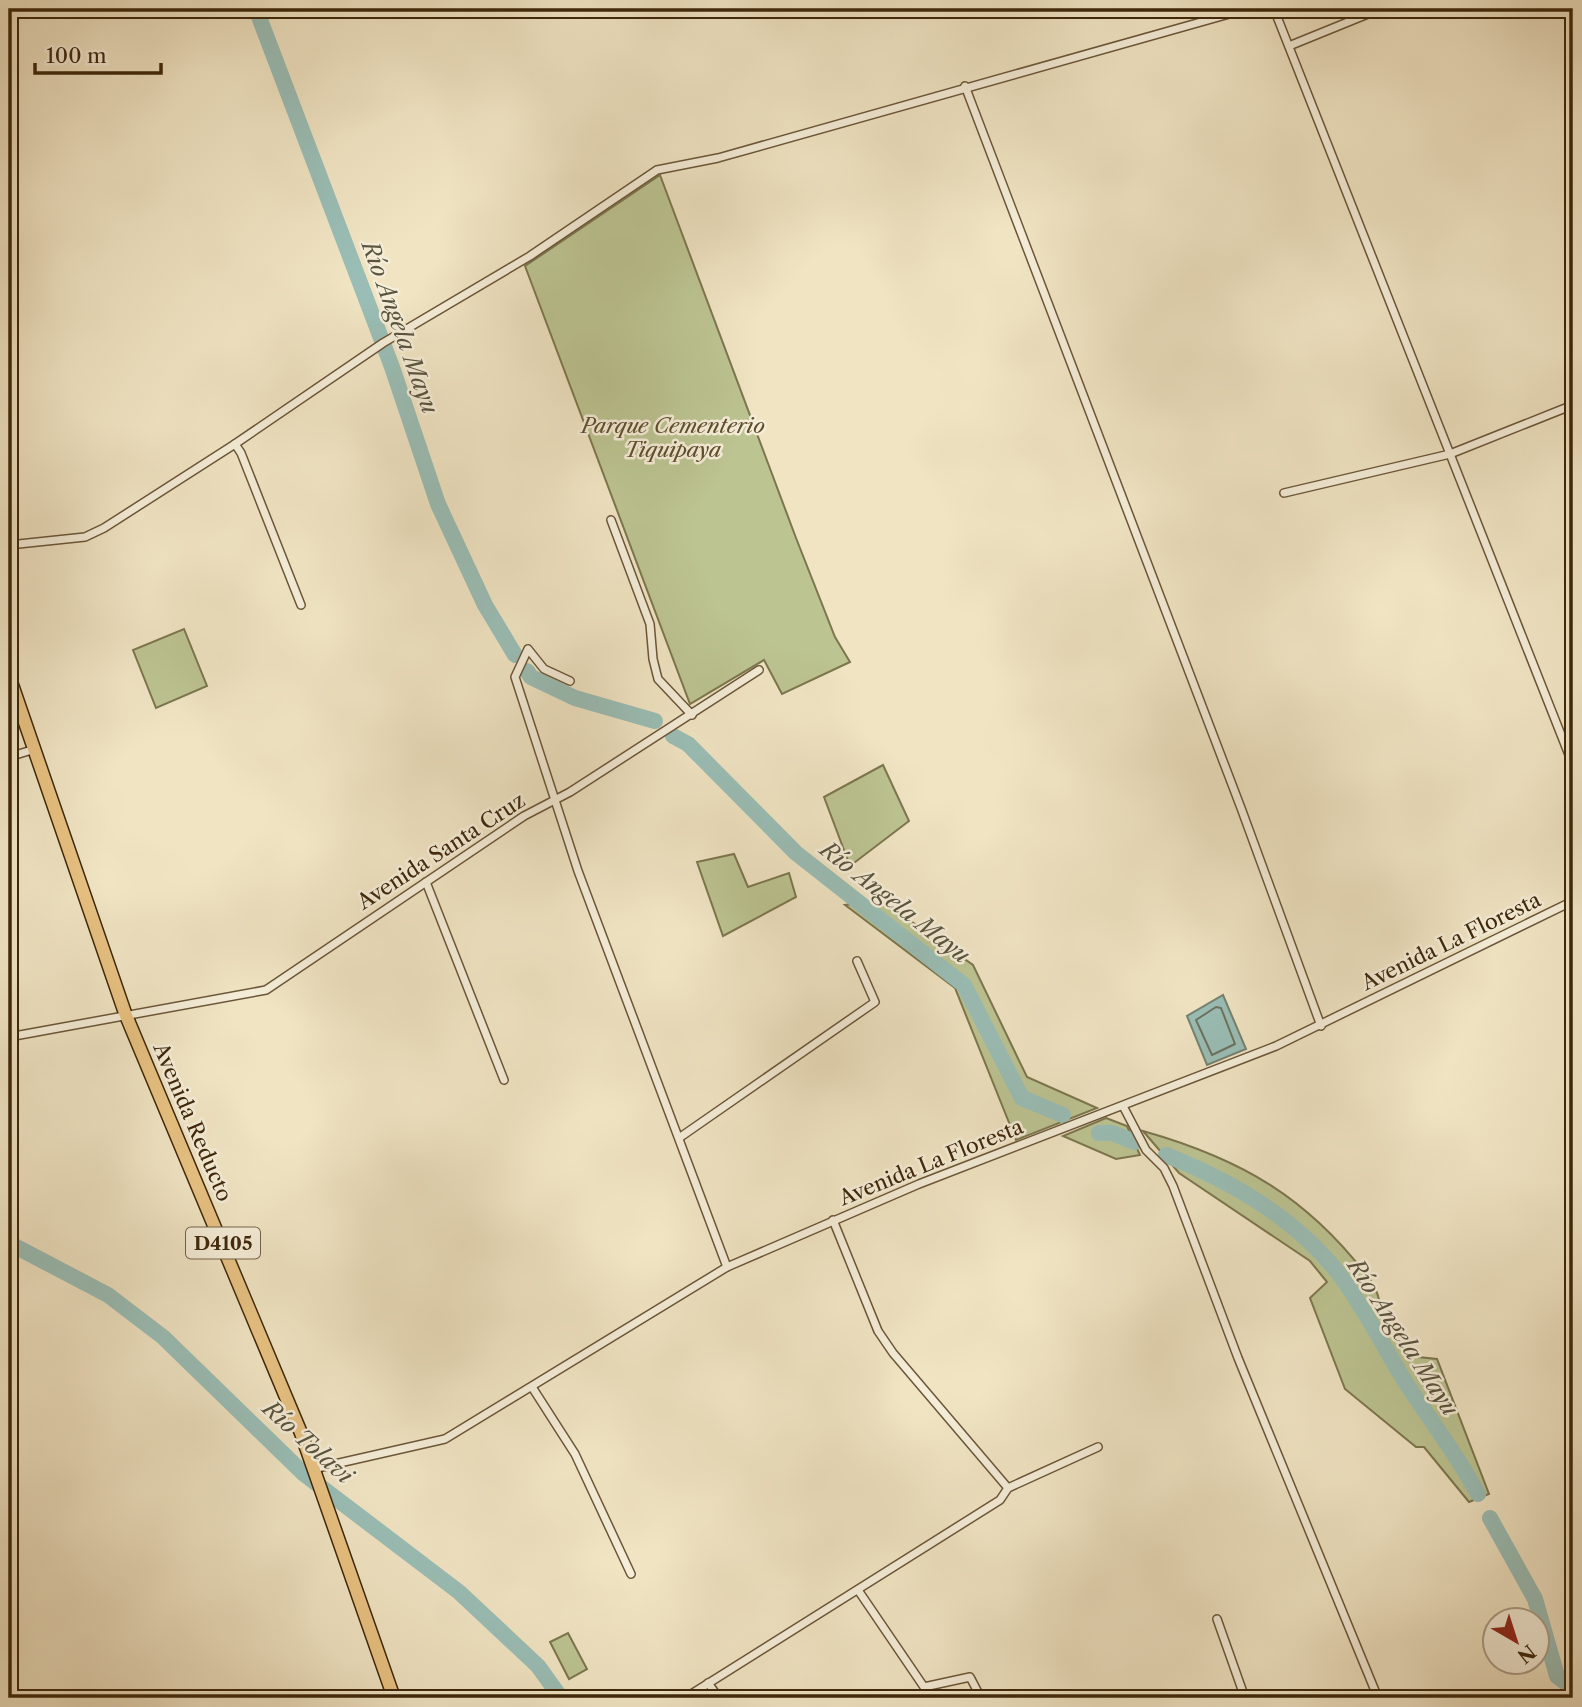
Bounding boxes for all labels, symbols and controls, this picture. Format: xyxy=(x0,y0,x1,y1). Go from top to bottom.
scale bar xyxy=(35,32,161,76)
text: 100 m xyxy=(46,43,107,68)
water label: Río Angela Mayu xyxy=(355,235,444,418)
park label: Parque Cementerio Tiquipaya xyxy=(579,413,765,462)
street label: Avenida Santa Cruz xyxy=(352,787,530,915)
water label: Río Angela Mayu xyxy=(813,834,976,969)
street label: Avenida La Floresta xyxy=(1356,886,1546,996)
street label: Avenida Reducto xyxy=(148,1038,238,1205)
street label: Avenida La Floresta xyxy=(834,1113,1028,1211)
road number: D4105 xyxy=(186,1228,260,1259)
water label: Río Angela Mayu xyxy=(1341,1252,1464,1421)
water label: Río Tolavi xyxy=(256,1393,360,1491)
north arrow xyxy=(1480,1606,1550,1676)
text: N xyxy=(1513,1640,1540,1668)

